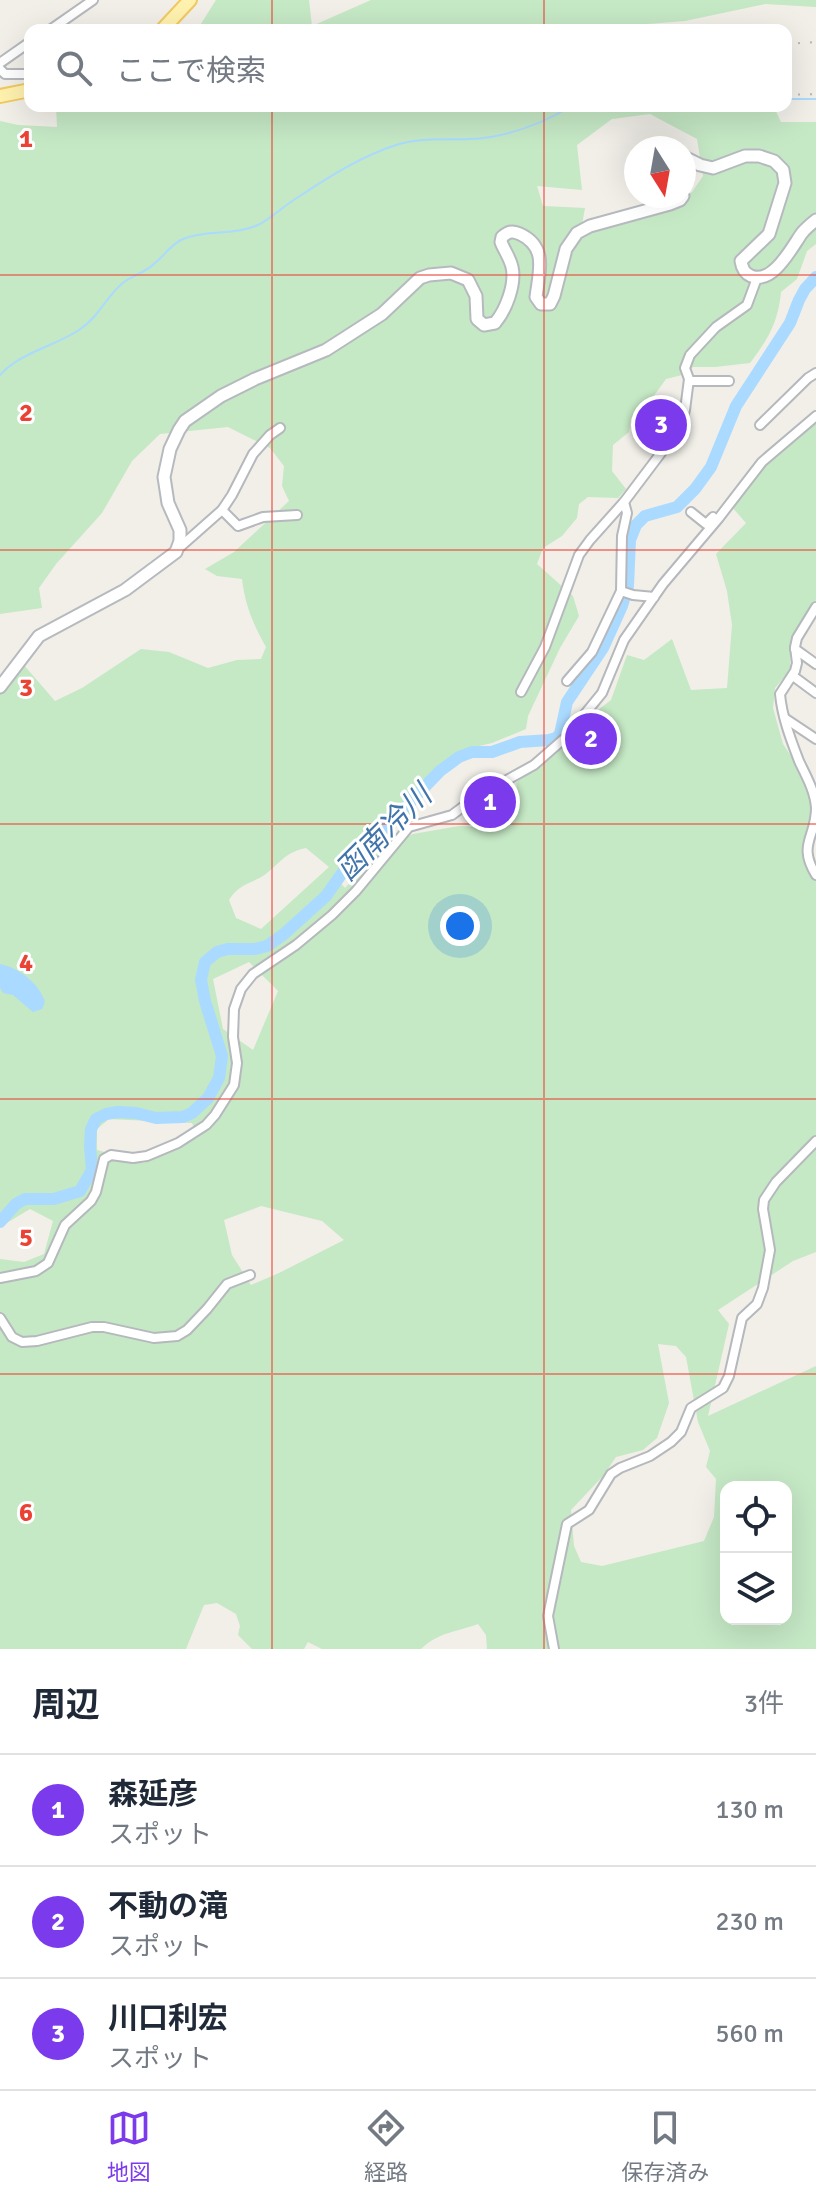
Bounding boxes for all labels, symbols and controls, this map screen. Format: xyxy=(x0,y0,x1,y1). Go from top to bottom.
search box xyxy=(24,24,792,112)
icon: search xyxy=(52,46,96,90)
text: ここで検索 xyxy=(116,53,266,90)
text: 1 xyxy=(19,123,33,155)
north arrow xyxy=(624,136,696,208)
pin: 3 xyxy=(635,395,687,455)
text: 2 xyxy=(19,397,33,429)
text: 3 xyxy=(19,672,33,704)
pin: 2 xyxy=(565,709,617,769)
pin: 1 xyxy=(464,772,516,832)
water label: 函南冷川 xyxy=(328,775,442,889)
your location xyxy=(440,906,480,946)
text: 4 xyxy=(19,947,33,979)
text: 5 xyxy=(19,1222,33,1254)
map controls xyxy=(720,1481,792,1625)
button: locate xyxy=(720,1481,792,1553)
text: 6 xyxy=(19,1497,33,1529)
button: layers xyxy=(720,1553,792,1625)
text: 周辺 xyxy=(32,1684,100,1726)
text: 3件 xyxy=(744,1688,784,1720)
text: 森延彦 xyxy=(108,1776,198,1813)
text: 1 xyxy=(51,1794,65,1826)
text: 130 m xyxy=(715,1794,784,1826)
text: スポット xyxy=(108,1819,212,1851)
text: 不動の滝 xyxy=(108,1888,228,1925)
text: 2 xyxy=(51,1906,65,1938)
text: 230 m xyxy=(715,1906,784,1938)
text: スポット xyxy=(108,1931,212,1963)
text: 川口利宏 xyxy=(108,2000,228,2037)
text: 3 xyxy=(51,2018,65,2050)
text: 560 m xyxy=(715,2018,784,2050)
text: スポット xyxy=(108,2043,212,2075)
tab: 地図 xyxy=(107,2106,151,2186)
tab: 経路 xyxy=(364,2106,408,2186)
tab: 保存済み xyxy=(621,2106,709,2186)

